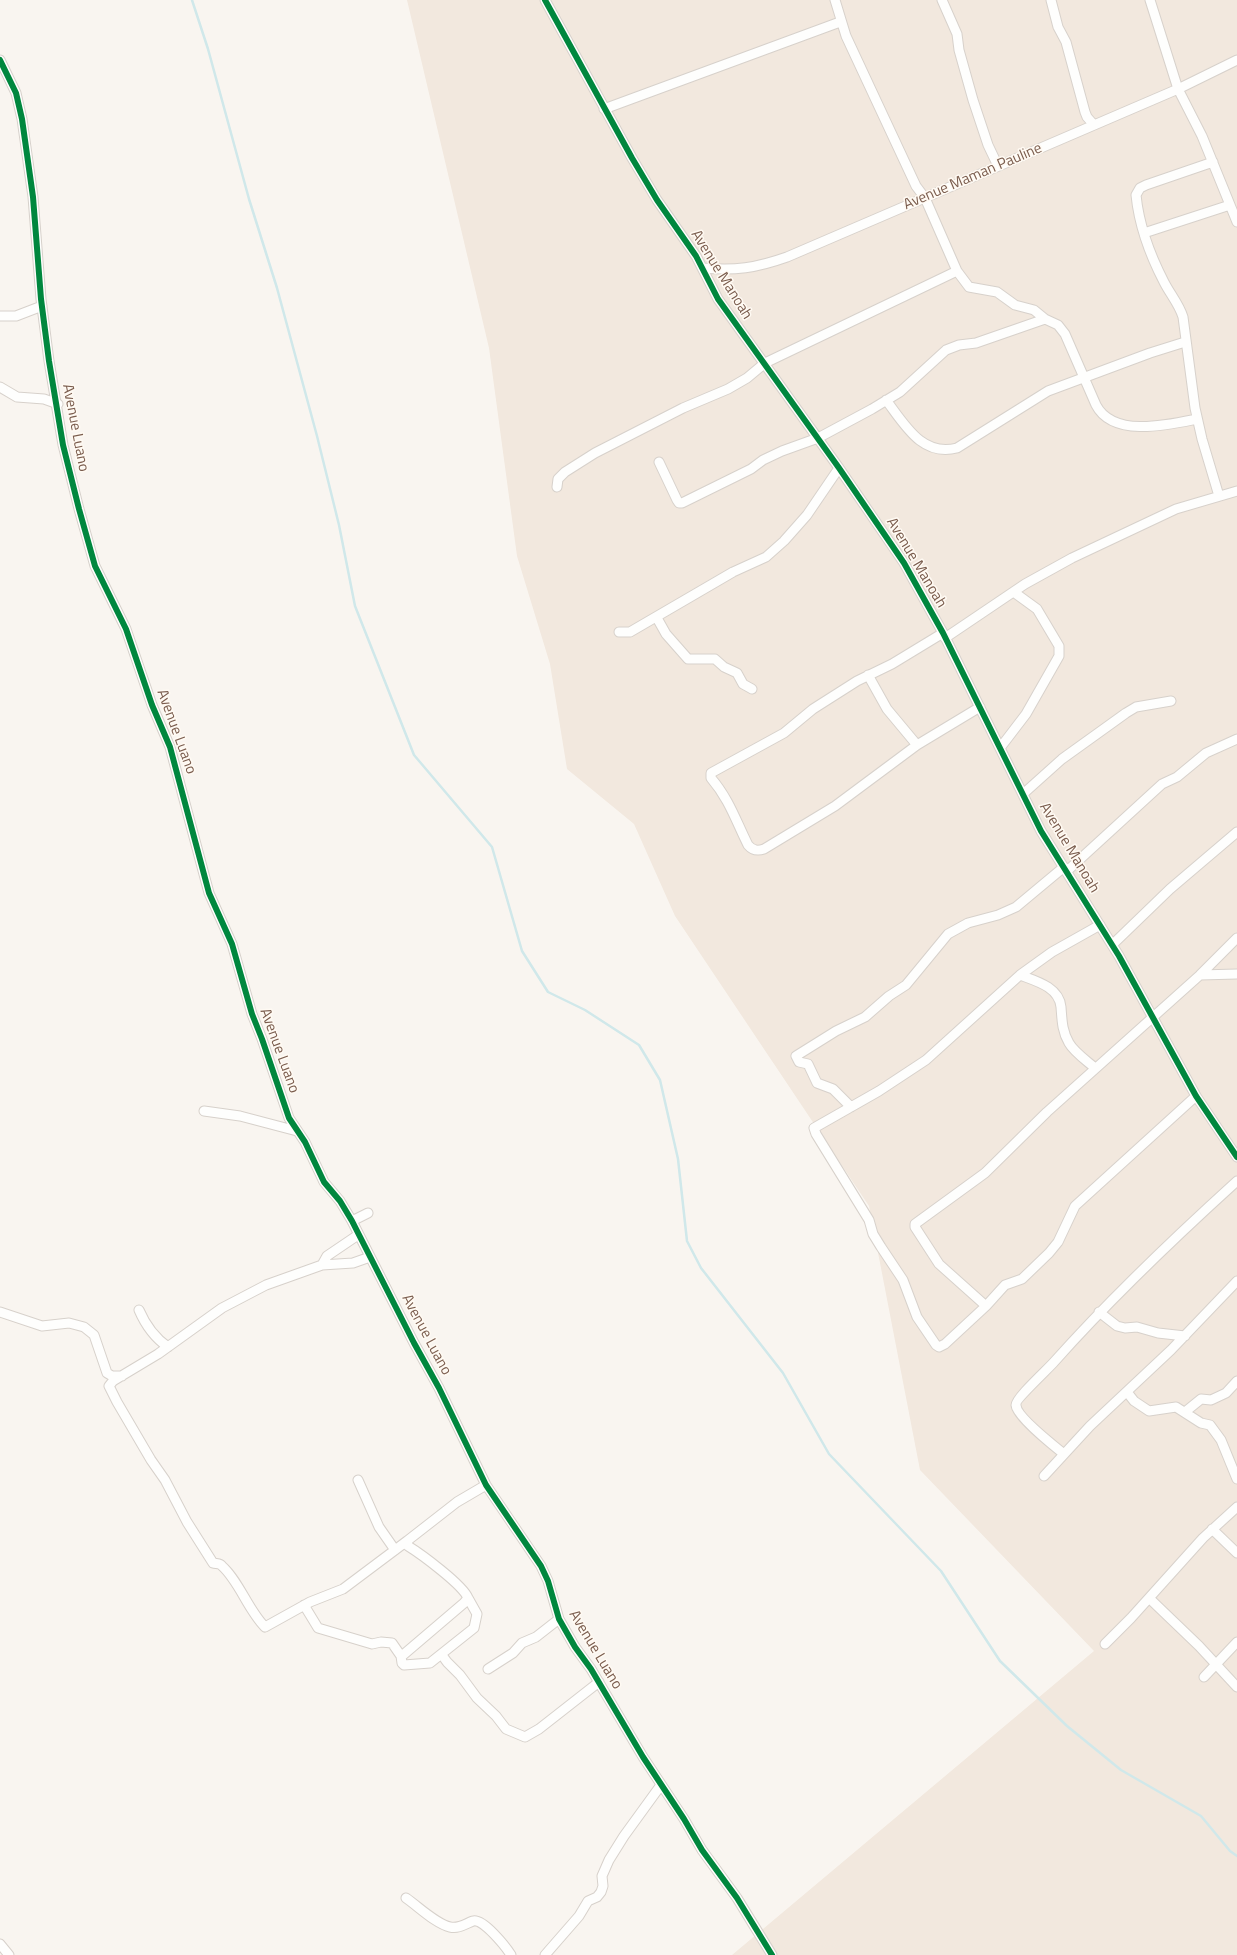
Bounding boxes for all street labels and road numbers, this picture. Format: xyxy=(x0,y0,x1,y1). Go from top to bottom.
street label: Avenue Maman Pauline xyxy=(901,140,1045,214)
street label: Avenue Manoah xyxy=(686,227,756,323)
street label: Avenue Luano xyxy=(58,383,92,473)
street label: Avenue Manoah xyxy=(882,515,950,611)
street label: Avenue Luano xyxy=(152,687,200,777)
street label: Avenue Manoah xyxy=(1035,800,1103,896)
street label: Avenue Luano xyxy=(255,1006,303,1096)
street label: Avenue Luano xyxy=(397,1292,455,1378)
street label: Avenue Luano xyxy=(564,1607,626,1693)

